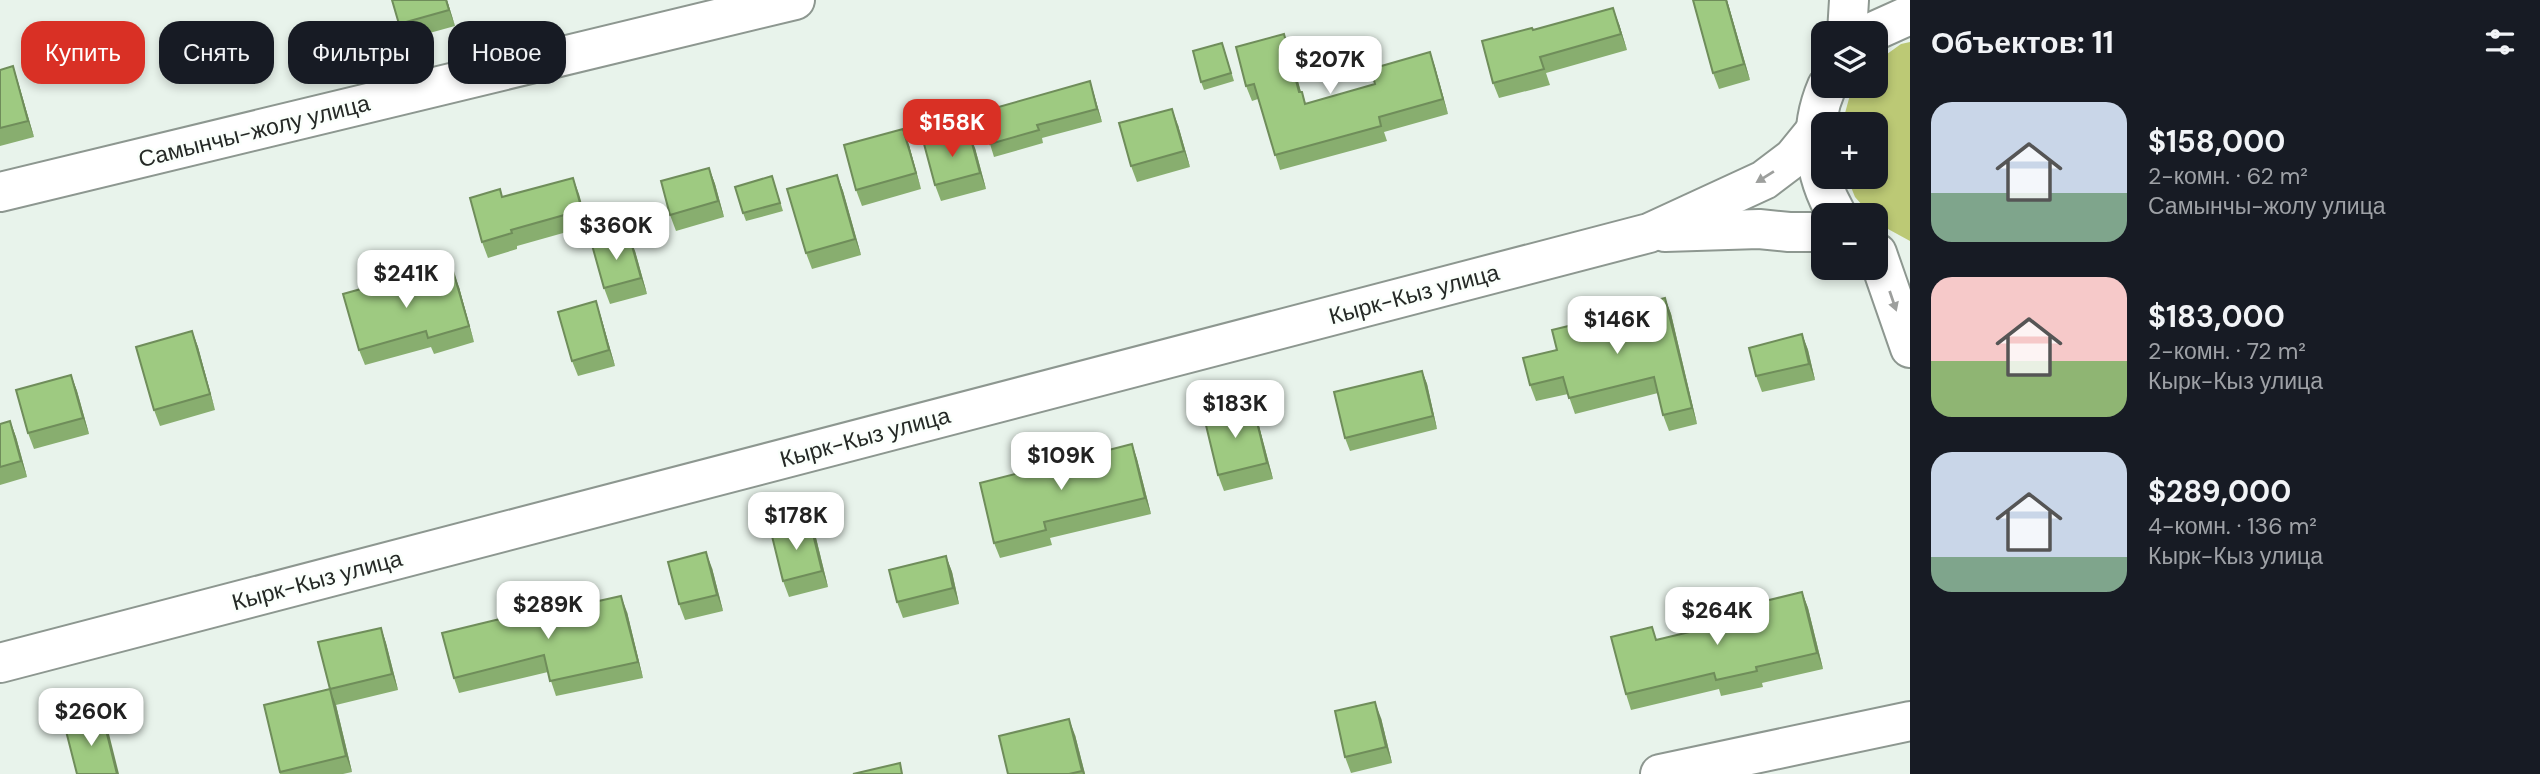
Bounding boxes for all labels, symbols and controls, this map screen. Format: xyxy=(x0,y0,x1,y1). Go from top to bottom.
chip: Купить xyxy=(21,21,145,84)
chip: Снять xyxy=(159,21,274,84)
chip: Фильтры xyxy=(288,21,434,84)
chip: Новое xyxy=(448,21,566,84)
map controls xyxy=(1811,21,1888,280)
button: layers xyxy=(1811,21,1888,98)
text: Объектов: 11 xyxy=(1931,23,2114,62)
icon: filters xyxy=(2481,23,2519,61)
pin: $207K xyxy=(1281,36,1379,96)
text: $207K xyxy=(1295,44,1365,74)
street label: Самынчы-жолу улица xyxy=(135,88,373,174)
pin: $158K xyxy=(903,100,1001,159)
text: $158K xyxy=(919,107,985,137)
button: + xyxy=(1811,112,1888,189)
text: $158,000 xyxy=(2148,122,2285,161)
icon: home xyxy=(1987,130,2071,214)
text: 2-комн. · 62 m² xyxy=(2148,161,2308,191)
one-way arrow xyxy=(1756,171,1775,184)
text: Самынчы-жолу улица xyxy=(2148,191,2386,221)
pin: $360K xyxy=(567,202,665,262)
button: − xyxy=(1811,203,1888,280)
text: $360K xyxy=(579,210,653,240)
pin: $241K xyxy=(357,250,455,310)
street label: Кырк-Кыз улица xyxy=(1326,257,1503,331)
text: $241K xyxy=(373,258,439,288)
one-way arrow xyxy=(1888,291,1899,312)
pin: $146K xyxy=(1568,296,1666,356)
text: $183,000 xyxy=(2148,297,2285,336)
text: $146K xyxy=(1584,304,1650,334)
icon: home xyxy=(1987,305,2071,389)
text: 2-комн. · 72 m² xyxy=(2148,336,2306,366)
text: Кырк-Кыз улица xyxy=(2148,366,2323,396)
pin: $183K xyxy=(1186,380,1284,440)
text: $183K xyxy=(1202,388,1268,418)
street label: Кырк-Кыз улица xyxy=(777,400,954,474)
pin: $109K xyxy=(1012,433,1110,492)
text: $109K xyxy=(1027,440,1095,470)
text: $289,000 xyxy=(2148,472,2291,511)
icon: home xyxy=(1987,480,2071,564)
pin: $178K xyxy=(747,492,845,552)
text: $178K xyxy=(764,500,828,530)
text: 4-комн. · 136 m² xyxy=(2148,511,2317,541)
text: Кырк-Кыз улица xyxy=(2148,541,2323,571)
street label: Кырк-Кыз улица xyxy=(229,543,406,617)
pin: $289K xyxy=(499,582,597,641)
pin: $264K xyxy=(1668,588,1766,647)
text: $289K xyxy=(513,589,583,619)
text: $264K xyxy=(1681,595,1753,625)
pin: $260K xyxy=(42,688,140,748)
text: $260K xyxy=(55,696,127,726)

